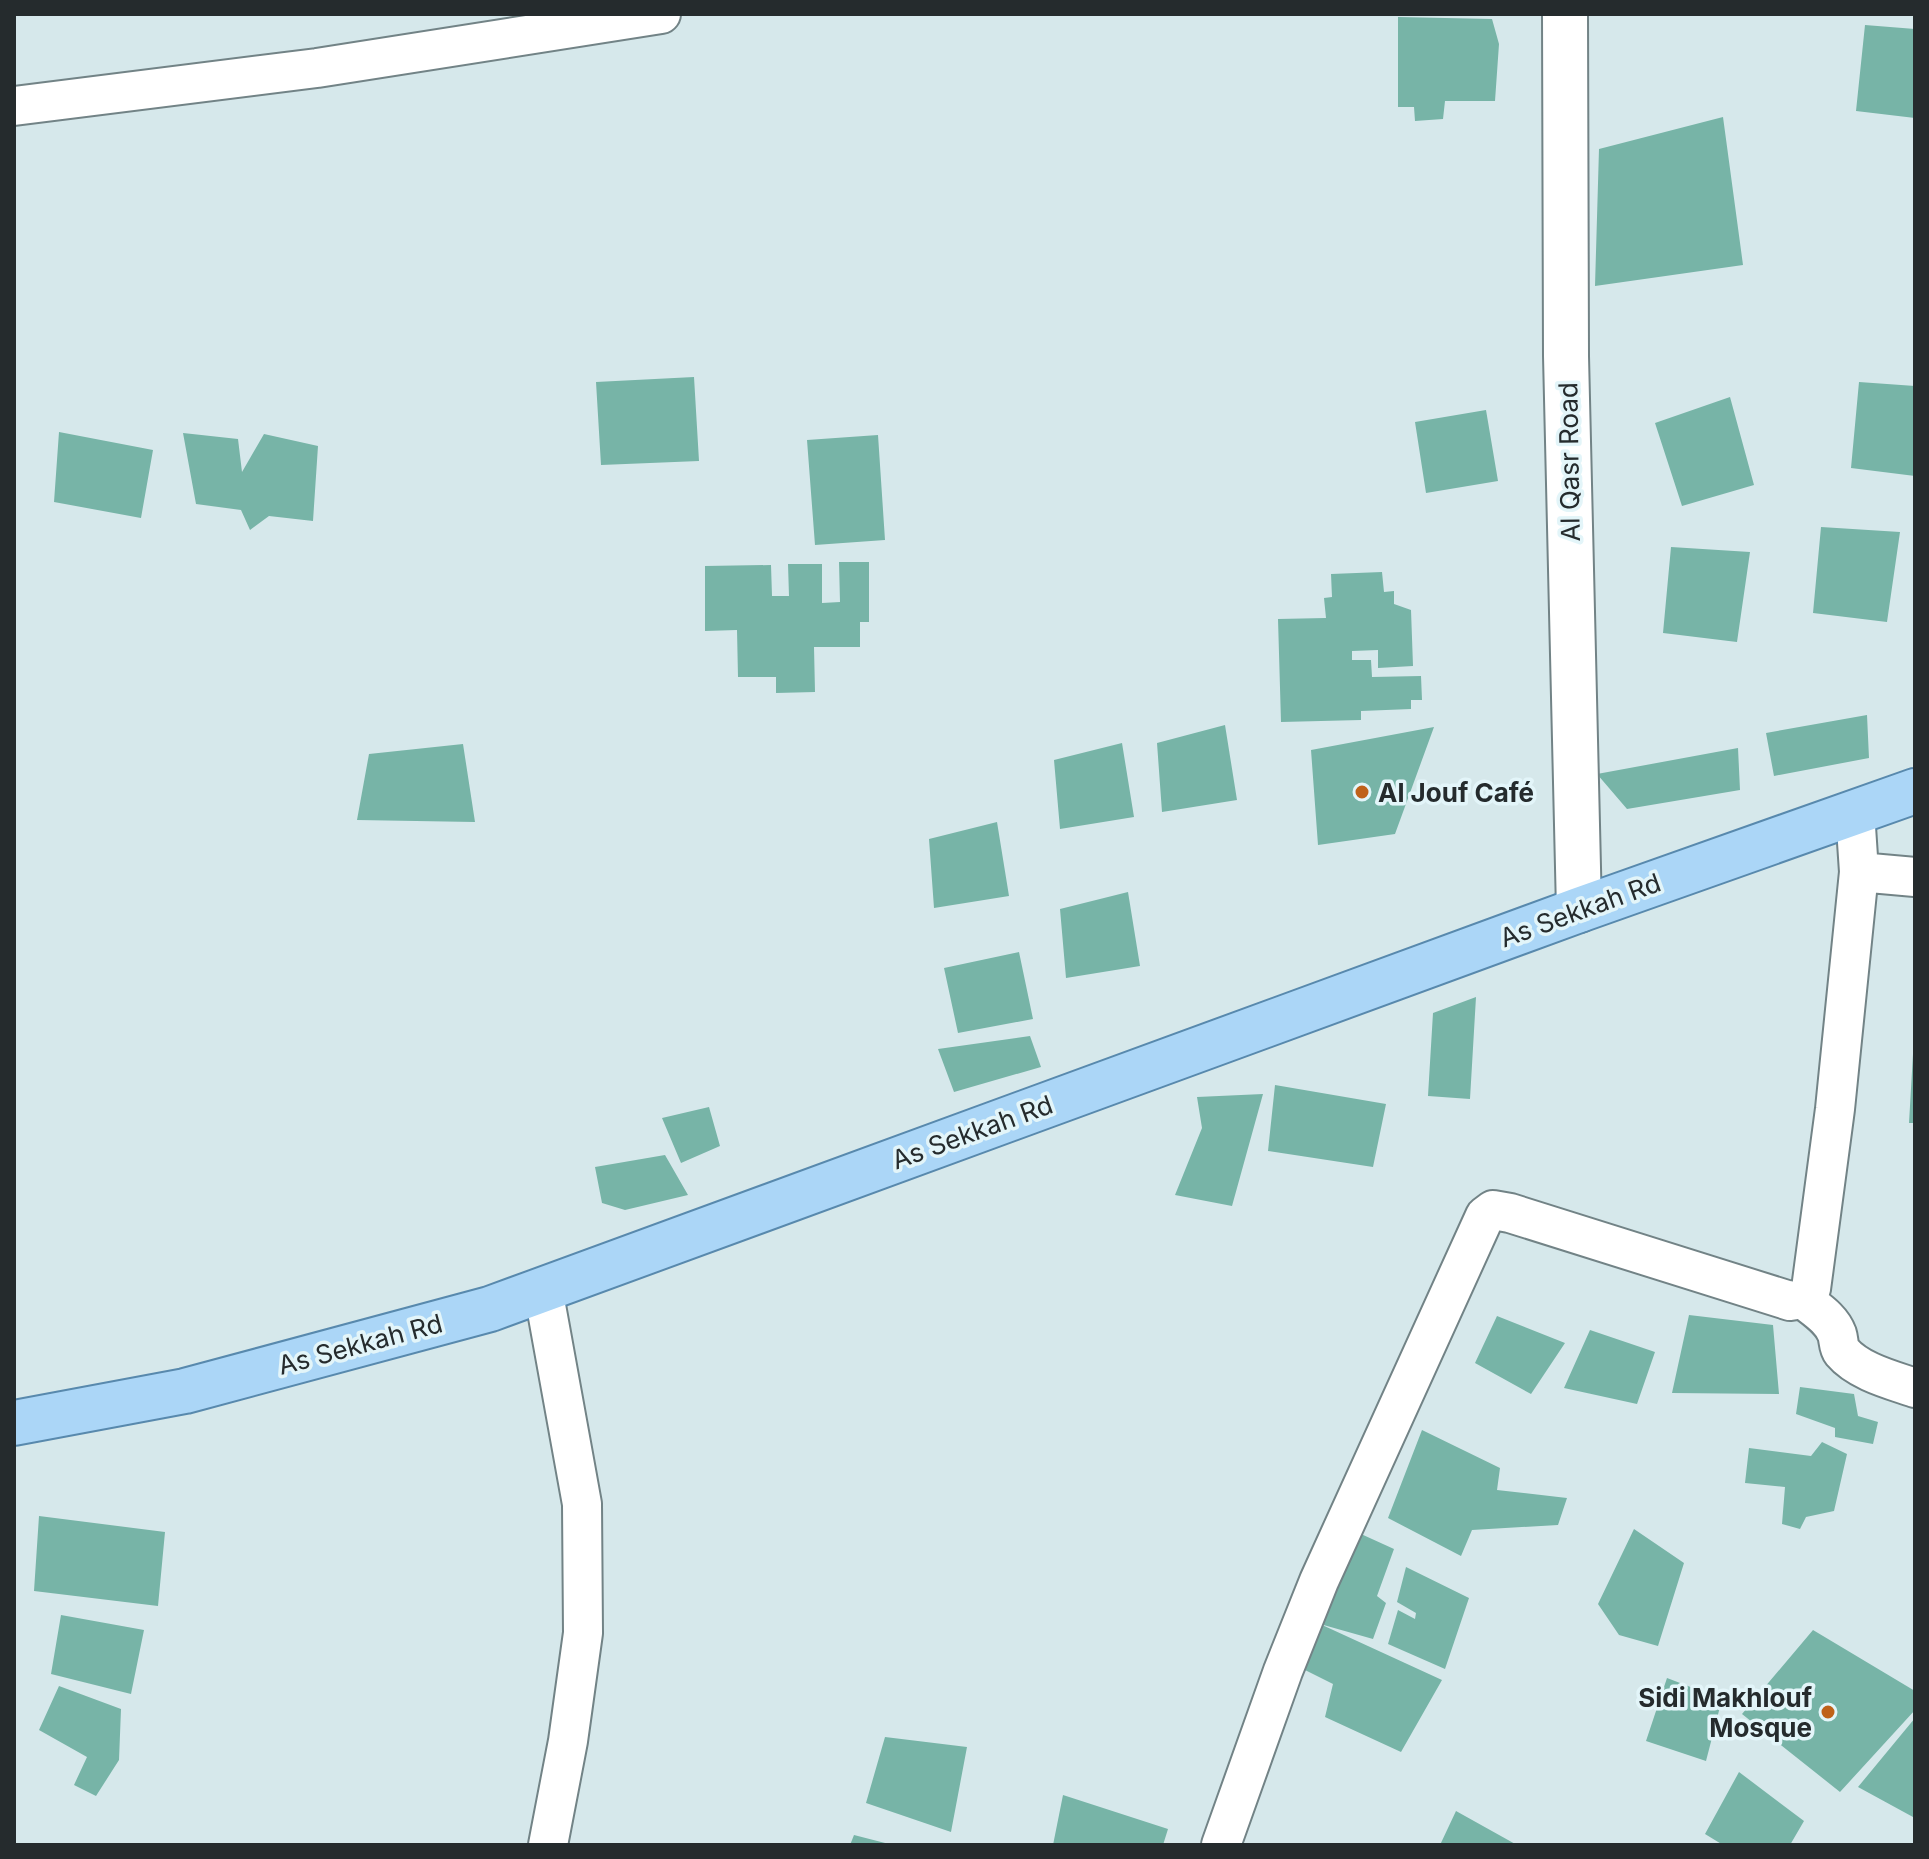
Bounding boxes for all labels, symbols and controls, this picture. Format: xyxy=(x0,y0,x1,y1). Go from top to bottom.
street label: Al Qasr Road xyxy=(1552,382,1586,542)
place label: Al Jouf Café xyxy=(1378,777,1534,808)
marker: Al Jouf Café xyxy=(1353,783,1371,801)
street label: As Sekkah Rd xyxy=(1495,867,1665,953)
street label: As Sekkah Rd xyxy=(887,1089,1057,1175)
street label: As Sekkah Rd xyxy=(274,1307,446,1381)
place label: Sidi Makhlouf Mosque xyxy=(1638,1682,1813,1743)
marker: Sidi Makhlouf Mosque xyxy=(1819,1703,1837,1721)

